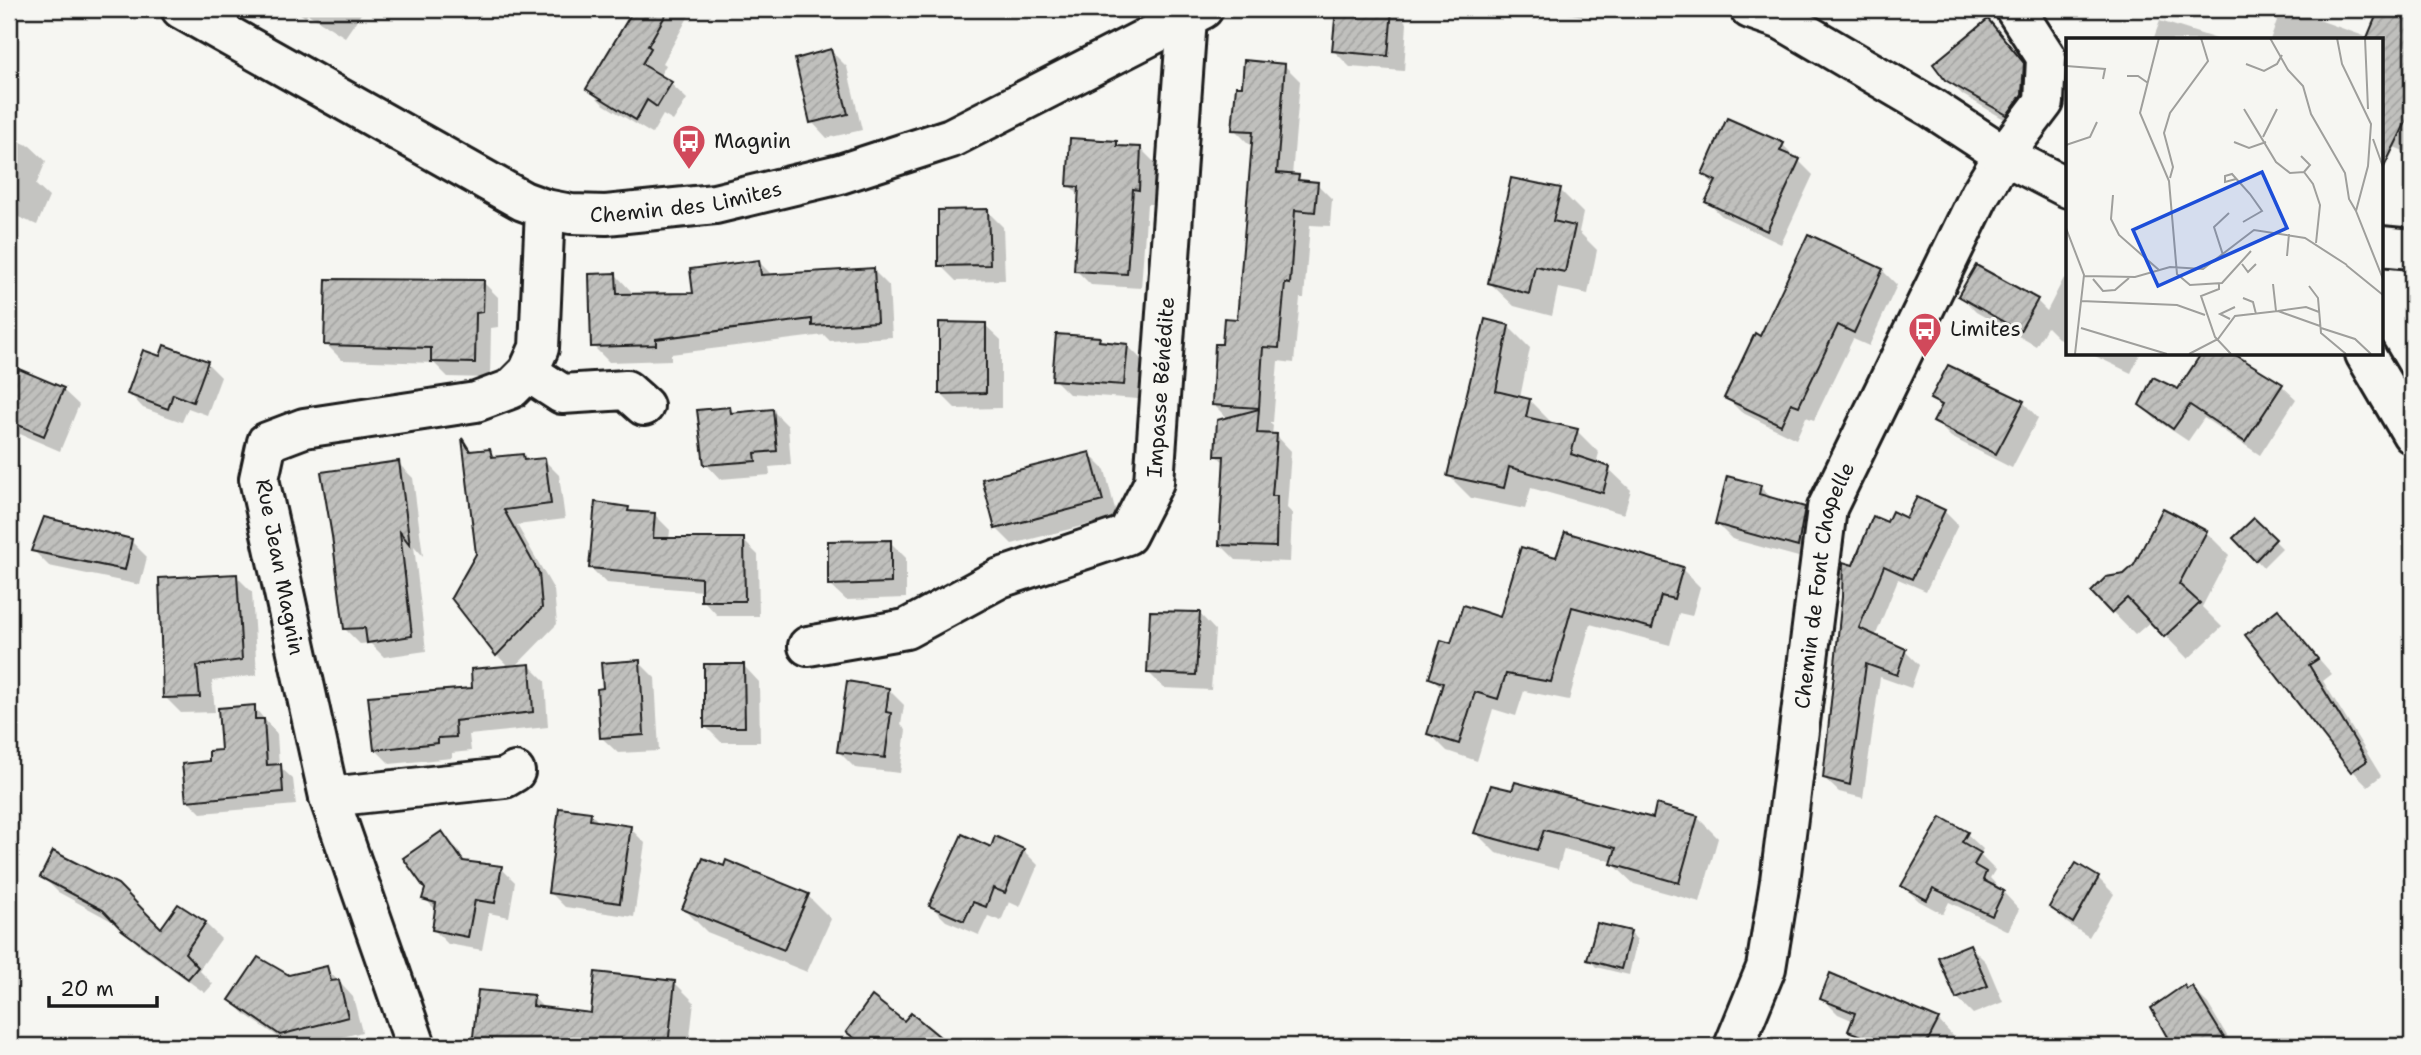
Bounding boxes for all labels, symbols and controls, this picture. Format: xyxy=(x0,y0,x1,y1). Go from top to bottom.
inset map xyxy=(2066,38,2382,355)
bus stop icon: Magnin xyxy=(670,122,708,171)
place label: Magnin xyxy=(714,127,791,155)
street label: Chemin des Limites xyxy=(590,174,785,229)
street label: Impasse Bénédite xyxy=(1140,296,1181,478)
bus stop icon: Limites xyxy=(1906,310,1944,359)
place label: Limites xyxy=(1950,315,2021,343)
street label: Chemin de Font Chapelle xyxy=(1788,457,1861,711)
street label: Rue Jean Magnin xyxy=(249,476,311,658)
scale bar xyxy=(49,964,158,1008)
text: 20 m xyxy=(60,975,114,1003)

